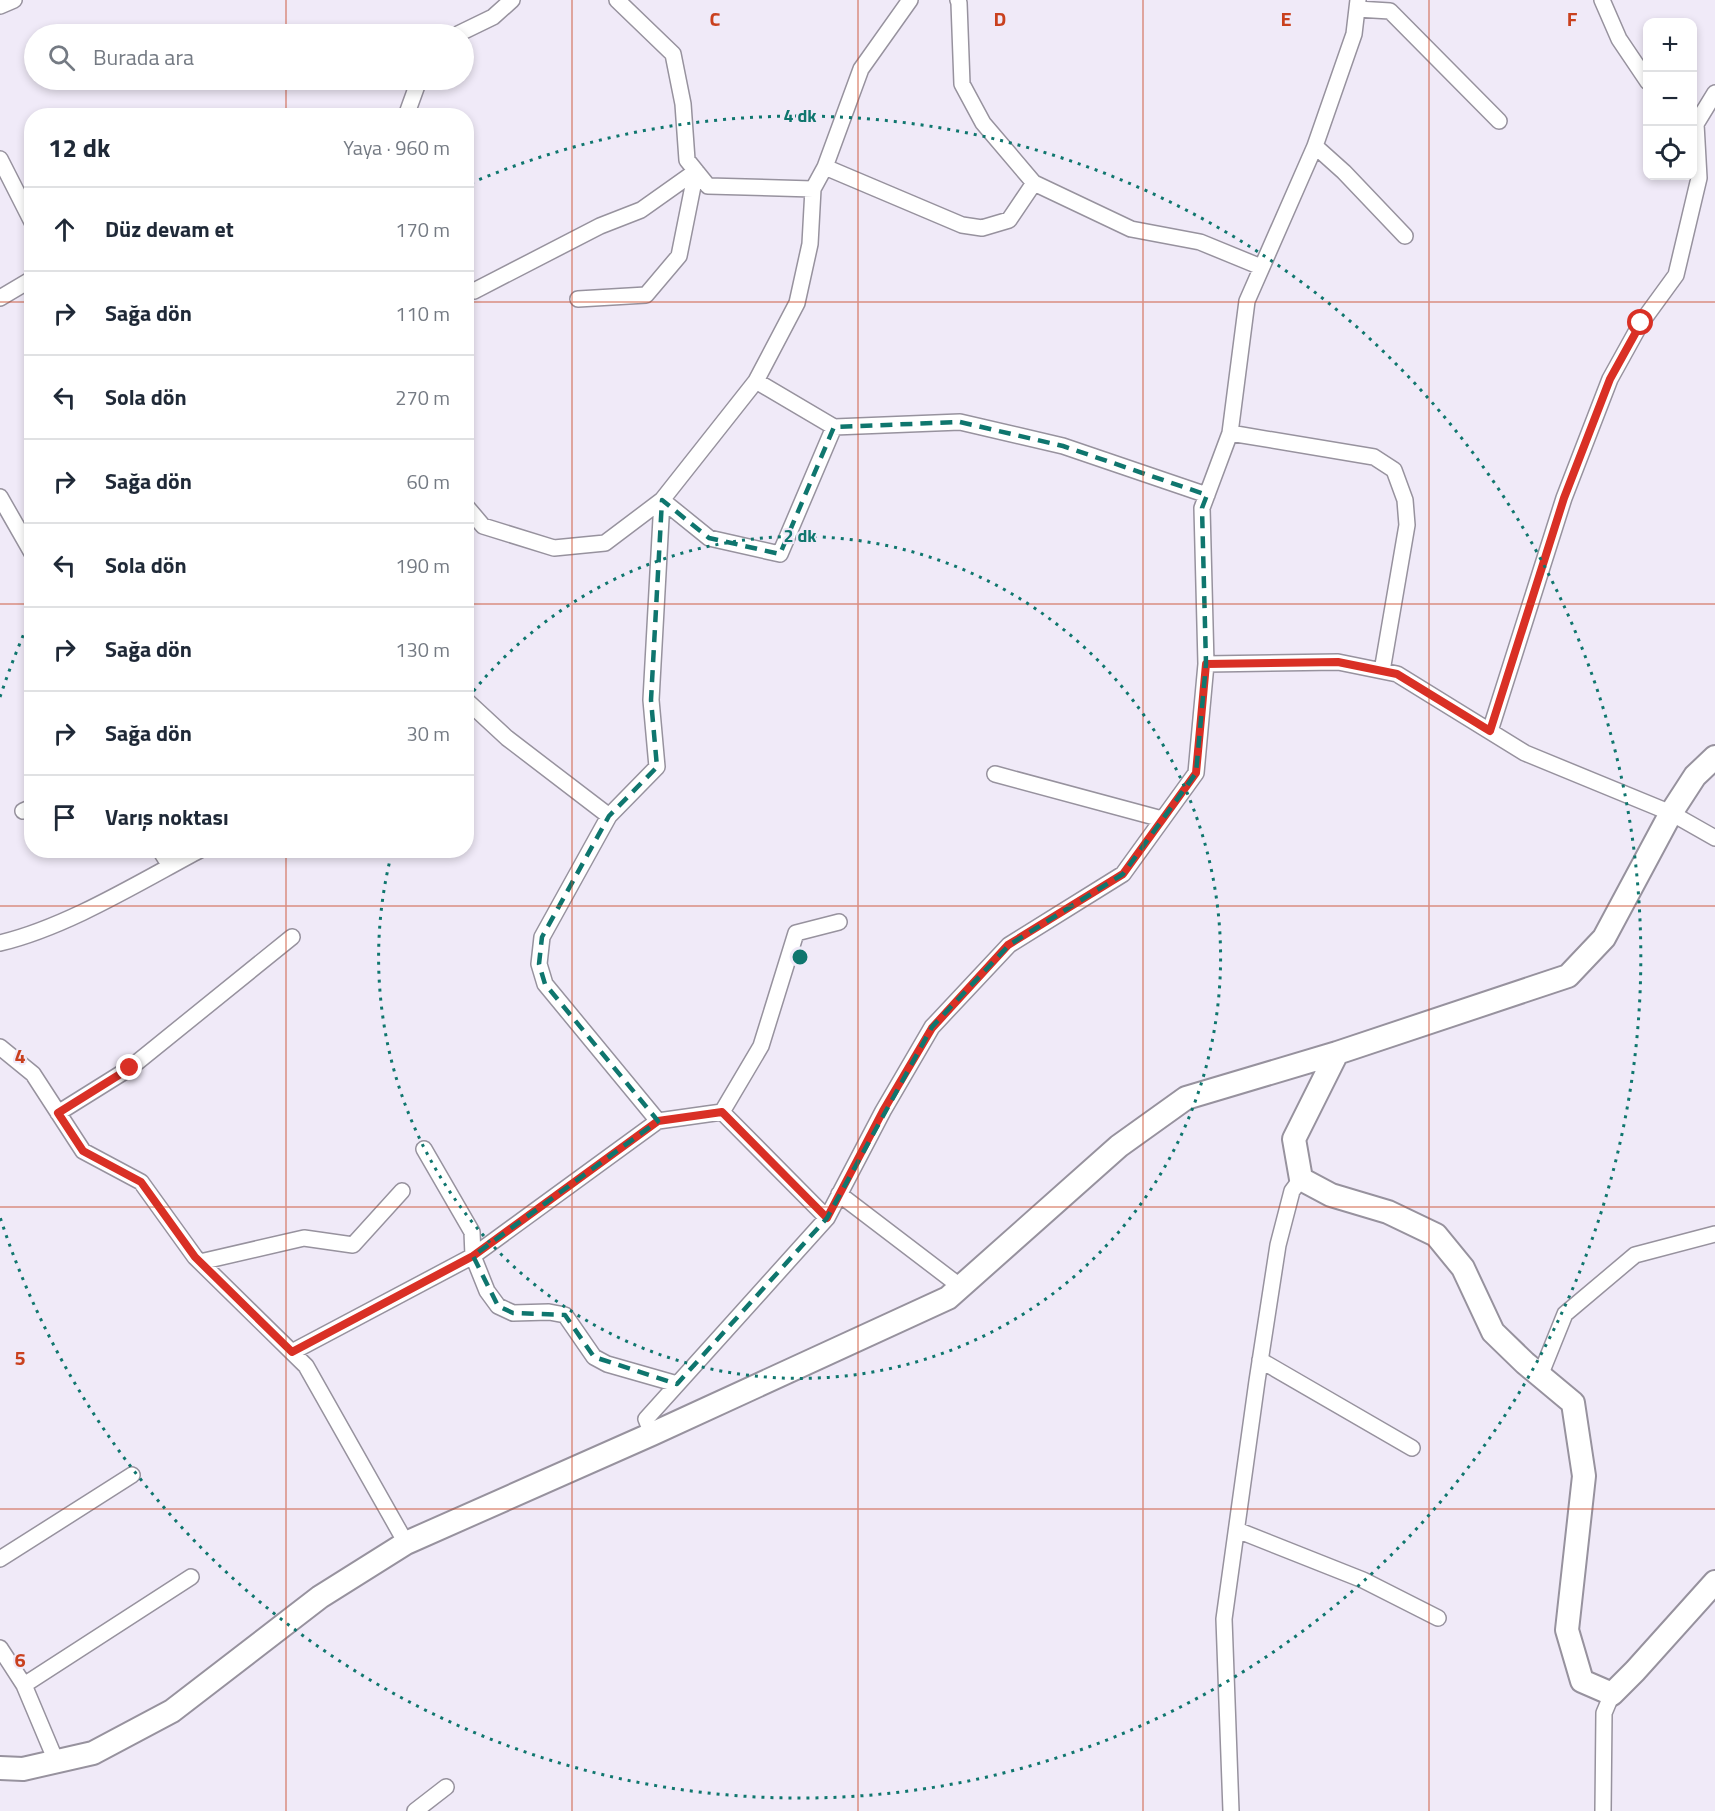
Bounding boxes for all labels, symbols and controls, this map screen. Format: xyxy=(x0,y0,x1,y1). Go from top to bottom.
text: C xyxy=(710,3,721,34)
text: D xyxy=(994,3,1006,34)
text: E xyxy=(1280,3,1292,34)
text: F xyxy=(1567,3,1578,34)
map controls xyxy=(1643,18,1697,180)
button: + xyxy=(1643,18,1697,72)
search box xyxy=(24,24,474,90)
text: Burada ara xyxy=(93,40,194,74)
icon: search xyxy=(45,41,78,74)
button: − xyxy=(1643,72,1697,126)
text: 4 dk xyxy=(783,102,817,129)
button: locate xyxy=(1643,126,1697,180)
text: 12 dk xyxy=(48,128,111,167)
text: Yaya · 960 m xyxy=(343,132,450,163)
text: Düz devam et xyxy=(105,212,234,246)
icon: ahead xyxy=(48,213,81,246)
text: 170 m xyxy=(395,214,450,245)
text: Sağa dön xyxy=(105,296,192,330)
icon: right xyxy=(48,297,81,330)
text: 110 m xyxy=(395,298,450,329)
route start xyxy=(1627,309,1653,335)
text: Sola dön xyxy=(105,380,187,414)
icon: left xyxy=(48,381,81,414)
text: 270 m xyxy=(395,382,450,413)
text: Sağa dön xyxy=(105,464,192,498)
icon: right xyxy=(48,465,81,498)
text: 60 m xyxy=(406,466,450,497)
text: 2 dk xyxy=(783,522,817,549)
text: Sola dön xyxy=(105,548,187,582)
icon: left xyxy=(48,549,81,582)
text: 190 m xyxy=(395,550,450,581)
text: Sağa dön xyxy=(105,632,192,666)
icon: right xyxy=(48,633,81,666)
text: 130 m xyxy=(395,634,450,665)
text: Sağa dön xyxy=(105,716,192,750)
icon: right xyxy=(48,717,81,750)
text: 30 m xyxy=(406,718,450,749)
text: Varış noktası xyxy=(105,800,229,834)
icon: arrive xyxy=(48,801,81,834)
centre of rings xyxy=(790,947,810,967)
text: 4 xyxy=(14,1040,26,1071)
route end xyxy=(116,1054,142,1080)
text: 5 xyxy=(14,1342,26,1373)
text: 6 xyxy=(14,1644,26,1675)

